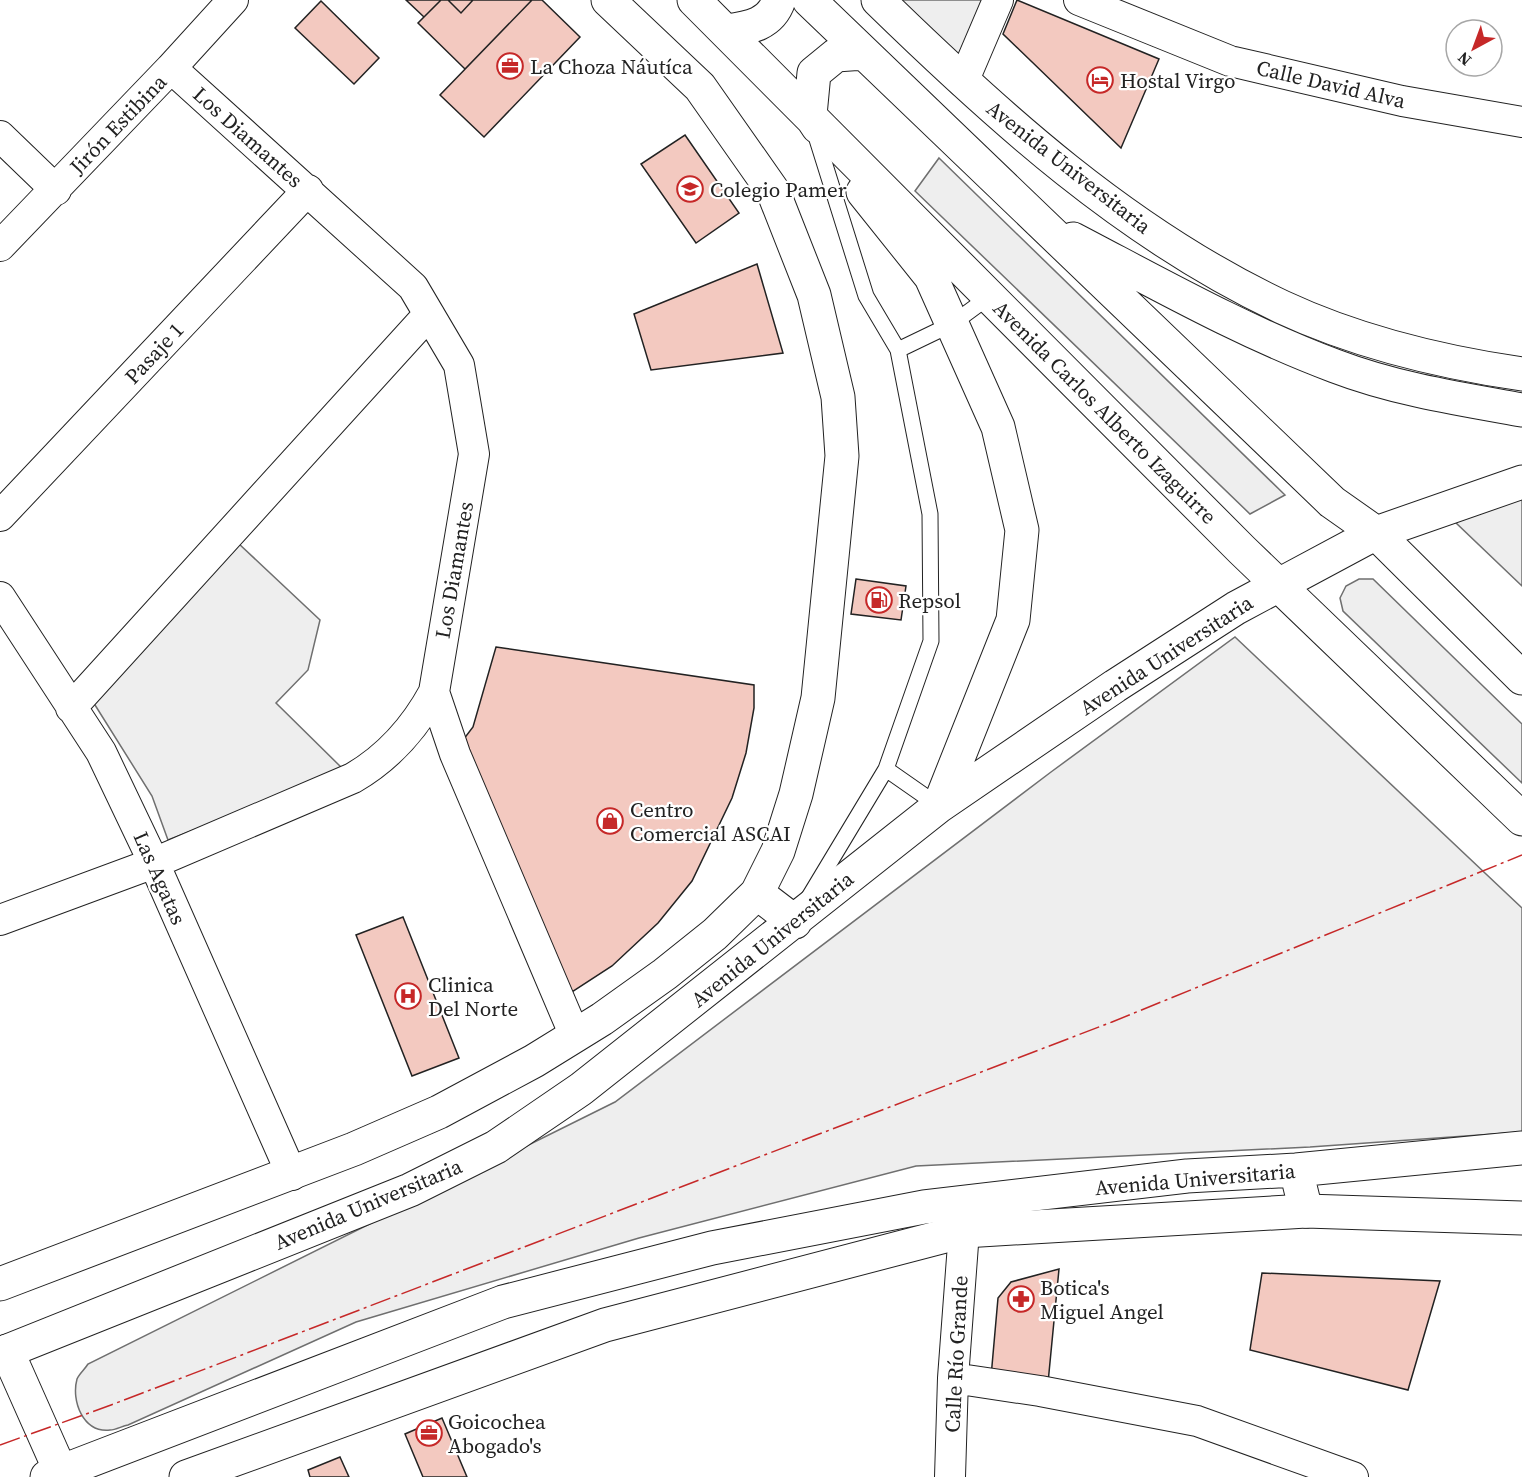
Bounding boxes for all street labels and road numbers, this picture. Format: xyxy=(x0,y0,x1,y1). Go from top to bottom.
street label: Calle David Alva xyxy=(1254,53,1409,115)
street label: Jirón Estibina xyxy=(62,68,173,181)
street label: Los Diamantes xyxy=(187,80,309,194)
street label: Avenida Universitaria xyxy=(981,94,1157,241)
street label: Avenida Carlos Alberto Izaguirre xyxy=(987,294,1223,530)
street label: Pasaje 1 xyxy=(118,316,190,390)
street label: Los Diamantes xyxy=(428,499,480,641)
street label: Avenida Universitaria xyxy=(1074,588,1259,722)
street label: Las Agatas xyxy=(127,827,193,929)
street label: Avenida Universitaria xyxy=(685,864,860,1014)
street label: Avenida Universitaria xyxy=(270,1151,467,1257)
street label: Avenida Universitaria xyxy=(1093,1156,1297,1202)
street label: Calle Río Grande xyxy=(937,1275,975,1433)

